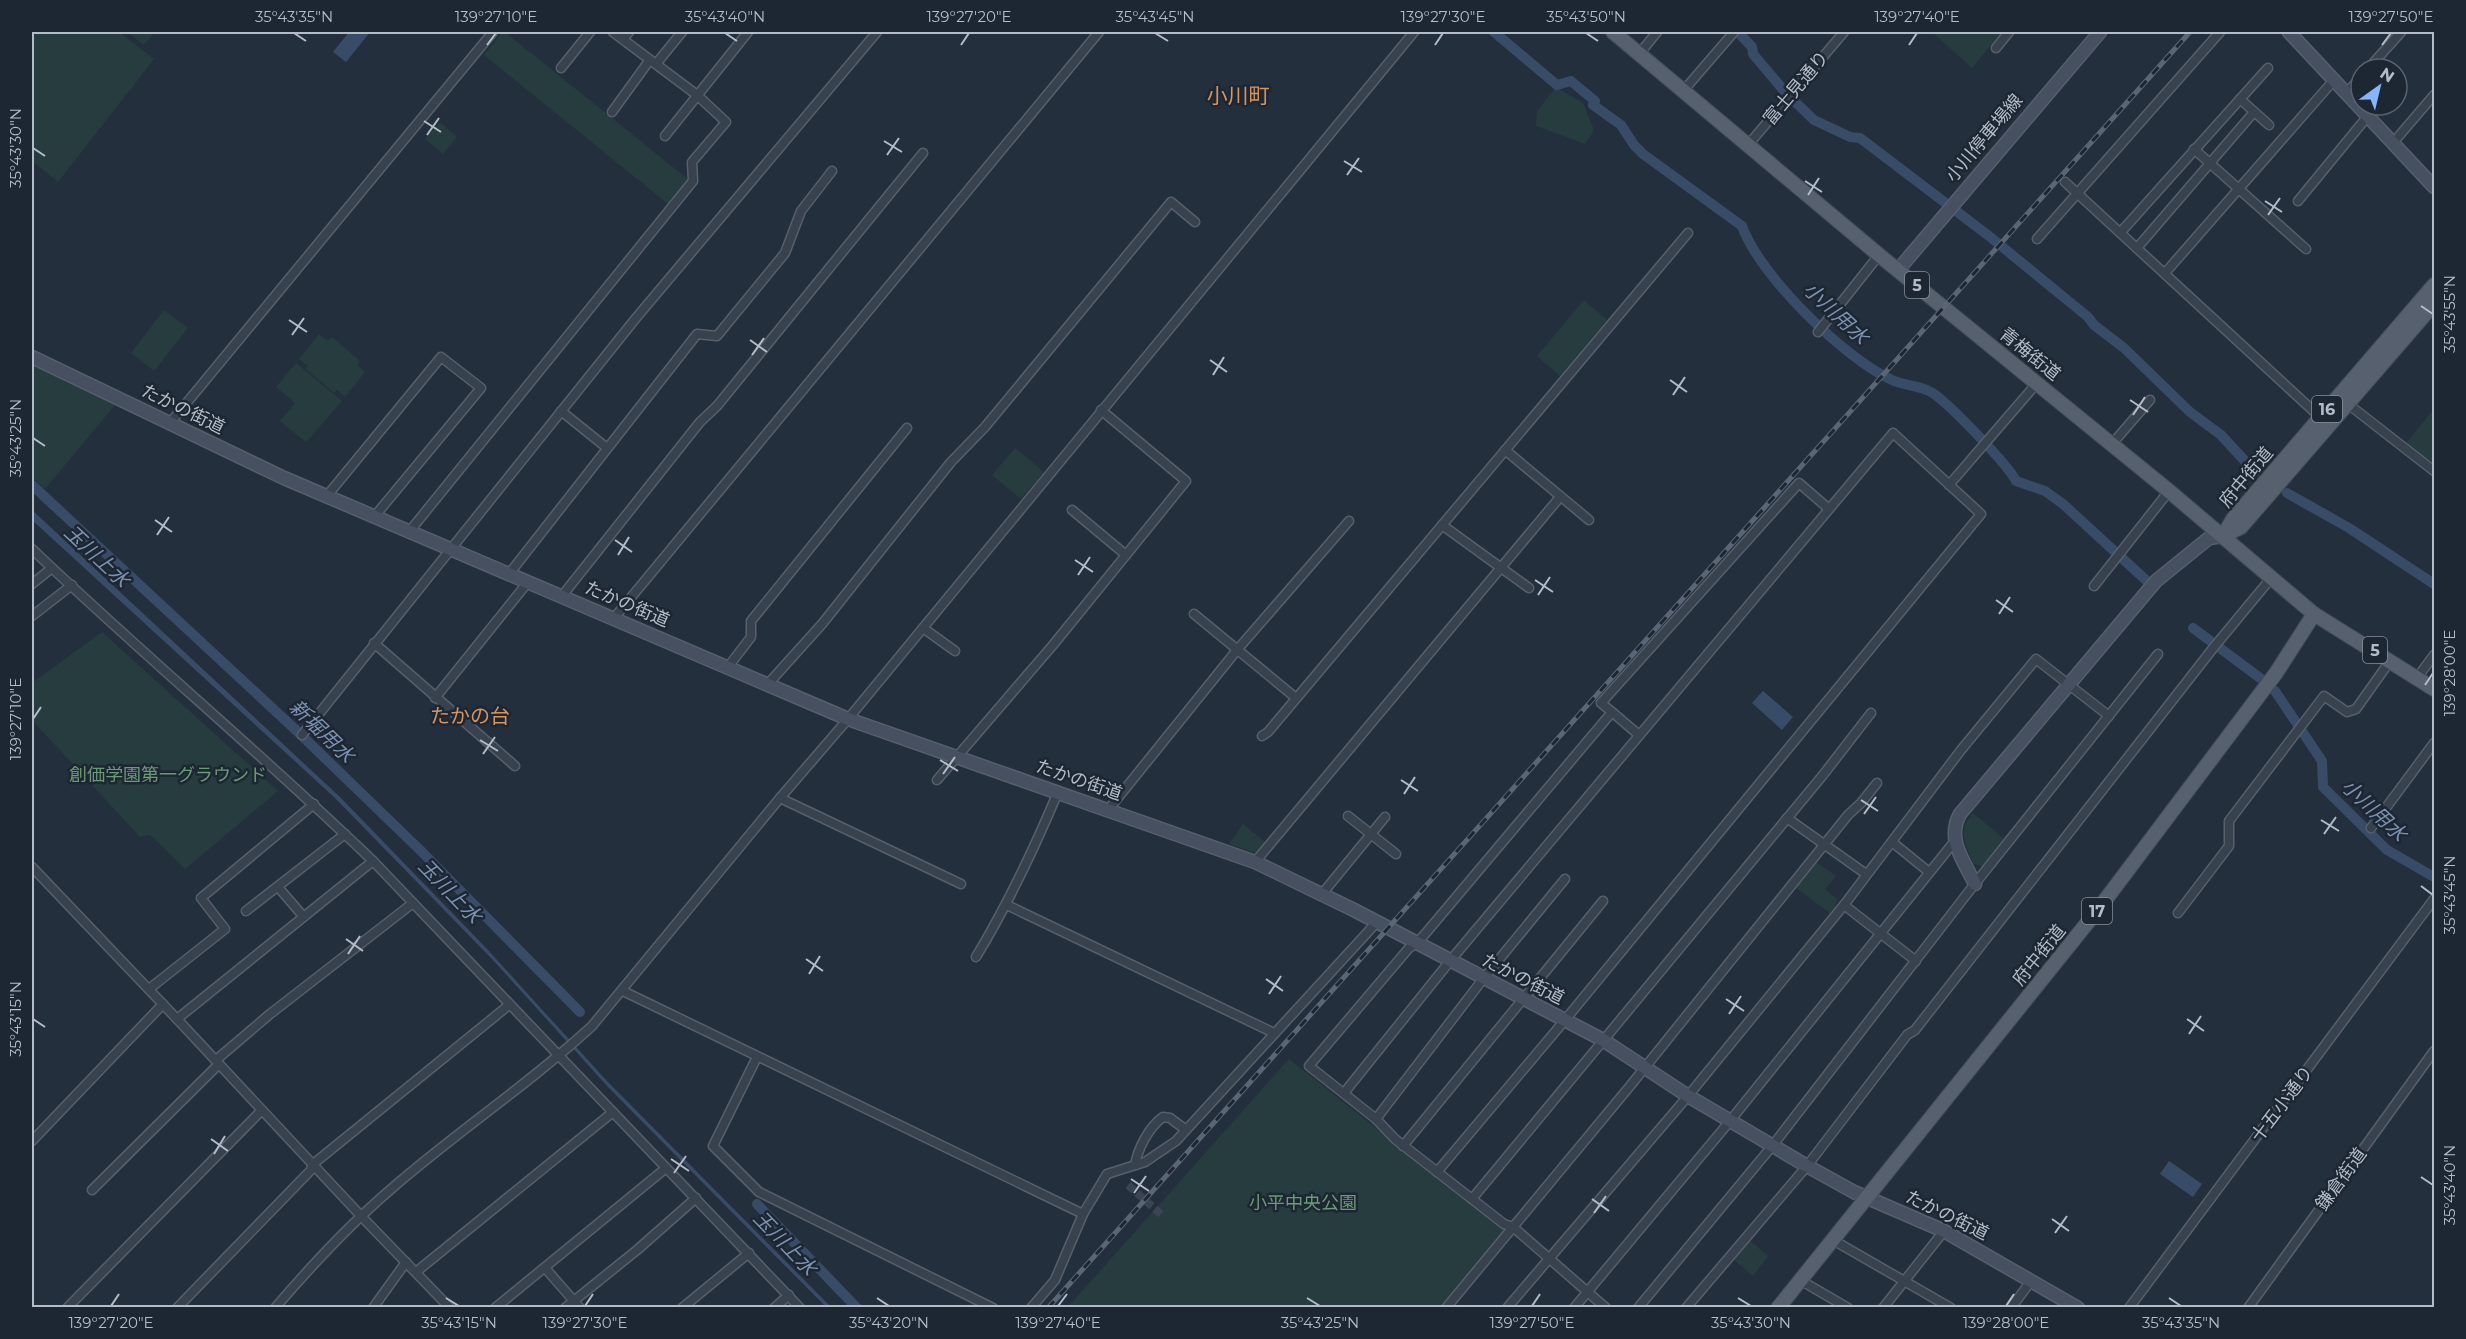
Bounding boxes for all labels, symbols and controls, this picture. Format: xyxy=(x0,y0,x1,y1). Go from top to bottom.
text: 35°43'35"N xyxy=(255,7,333,26)
text: 139°27'10"E xyxy=(455,7,537,26)
text: 35°43'40"N xyxy=(685,7,765,26)
text: 139°27'20"E xyxy=(926,7,1012,26)
text: 35°43'45"N xyxy=(1116,7,1194,26)
text: 139°27'30"E xyxy=(1401,7,1485,26)
text: 35°43'50"N xyxy=(1546,7,1626,26)
text: 139°27'40"E xyxy=(1874,7,1960,26)
text: 139°27'50"E xyxy=(2349,7,2433,26)
street label: 富士見通り xyxy=(1759,46,1833,130)
north arrow xyxy=(2349,57,2409,117)
text: N xyxy=(2376,63,2398,86)
district label: 小川町 xyxy=(1207,83,1270,108)
street label: 小川停車場線 xyxy=(1941,90,2027,186)
text: 35°43'30"N xyxy=(6,108,25,188)
road number: 5 xyxy=(1905,272,1929,298)
text: 35°43'55"N xyxy=(2440,275,2459,353)
water label: 小川用水 xyxy=(1799,277,1875,350)
street label: 青梅街道 xyxy=(1995,323,2065,385)
street label: たかの街道 xyxy=(138,379,228,439)
road number: 16 xyxy=(2312,396,2342,422)
text: 35°43'25"N xyxy=(6,399,25,477)
street label: 府中街道 xyxy=(2214,442,2278,512)
water label: 玉川上水 xyxy=(60,520,136,593)
street label: たかの街道 xyxy=(581,576,673,632)
text: 139°28'00"E xyxy=(2440,630,2459,716)
road number: 5 xyxy=(2363,637,2387,663)
text: 139°27'10"E xyxy=(6,678,25,760)
water label: 新堀用水 xyxy=(285,695,361,769)
district label: たかの台 xyxy=(430,704,510,728)
street label: たかの街道 xyxy=(1033,755,1125,805)
park label: 創価学園第一グラウンド xyxy=(69,764,267,786)
water label: 小川用水 xyxy=(2337,774,2413,847)
water label: 玉川上水 xyxy=(414,854,488,930)
text: 35°43'45"N xyxy=(2440,856,2459,934)
road number: 17 xyxy=(2082,898,2112,924)
street label: 府中街道 xyxy=(2008,920,2070,990)
street label: たかの街道 xyxy=(1478,949,1568,1009)
text: 35°43'15"N xyxy=(6,981,25,1057)
street label: 十五小通り xyxy=(2246,1061,2318,1147)
street label: 鎌倉街道 xyxy=(2311,1143,2371,1215)
text: 35°43'40"N xyxy=(2440,1145,2459,1225)
street label: たかの街道 xyxy=(1902,1185,1992,1245)
park label: 小平中央公園 xyxy=(1249,1192,1357,1214)
water label: 玉川上水 xyxy=(749,1206,823,1282)
text: 139°27'20"E xyxy=(68,1313,154,1332)
text: 35°43'15"N xyxy=(421,1313,497,1332)
text: 139°27'30"E xyxy=(543,1313,627,1332)
text: 35°43'20"N xyxy=(849,1313,929,1332)
text: 139°27'40"E xyxy=(1015,1313,1101,1332)
text: 35°43'25"N xyxy=(1281,1313,1359,1332)
text: 139°27'50"E xyxy=(1490,1313,1574,1332)
text: 35°43'30"N xyxy=(1711,1313,1791,1332)
text: 139°28'00"E xyxy=(1963,1313,2049,1332)
text: 35°43'35"N xyxy=(2142,1313,2220,1332)

